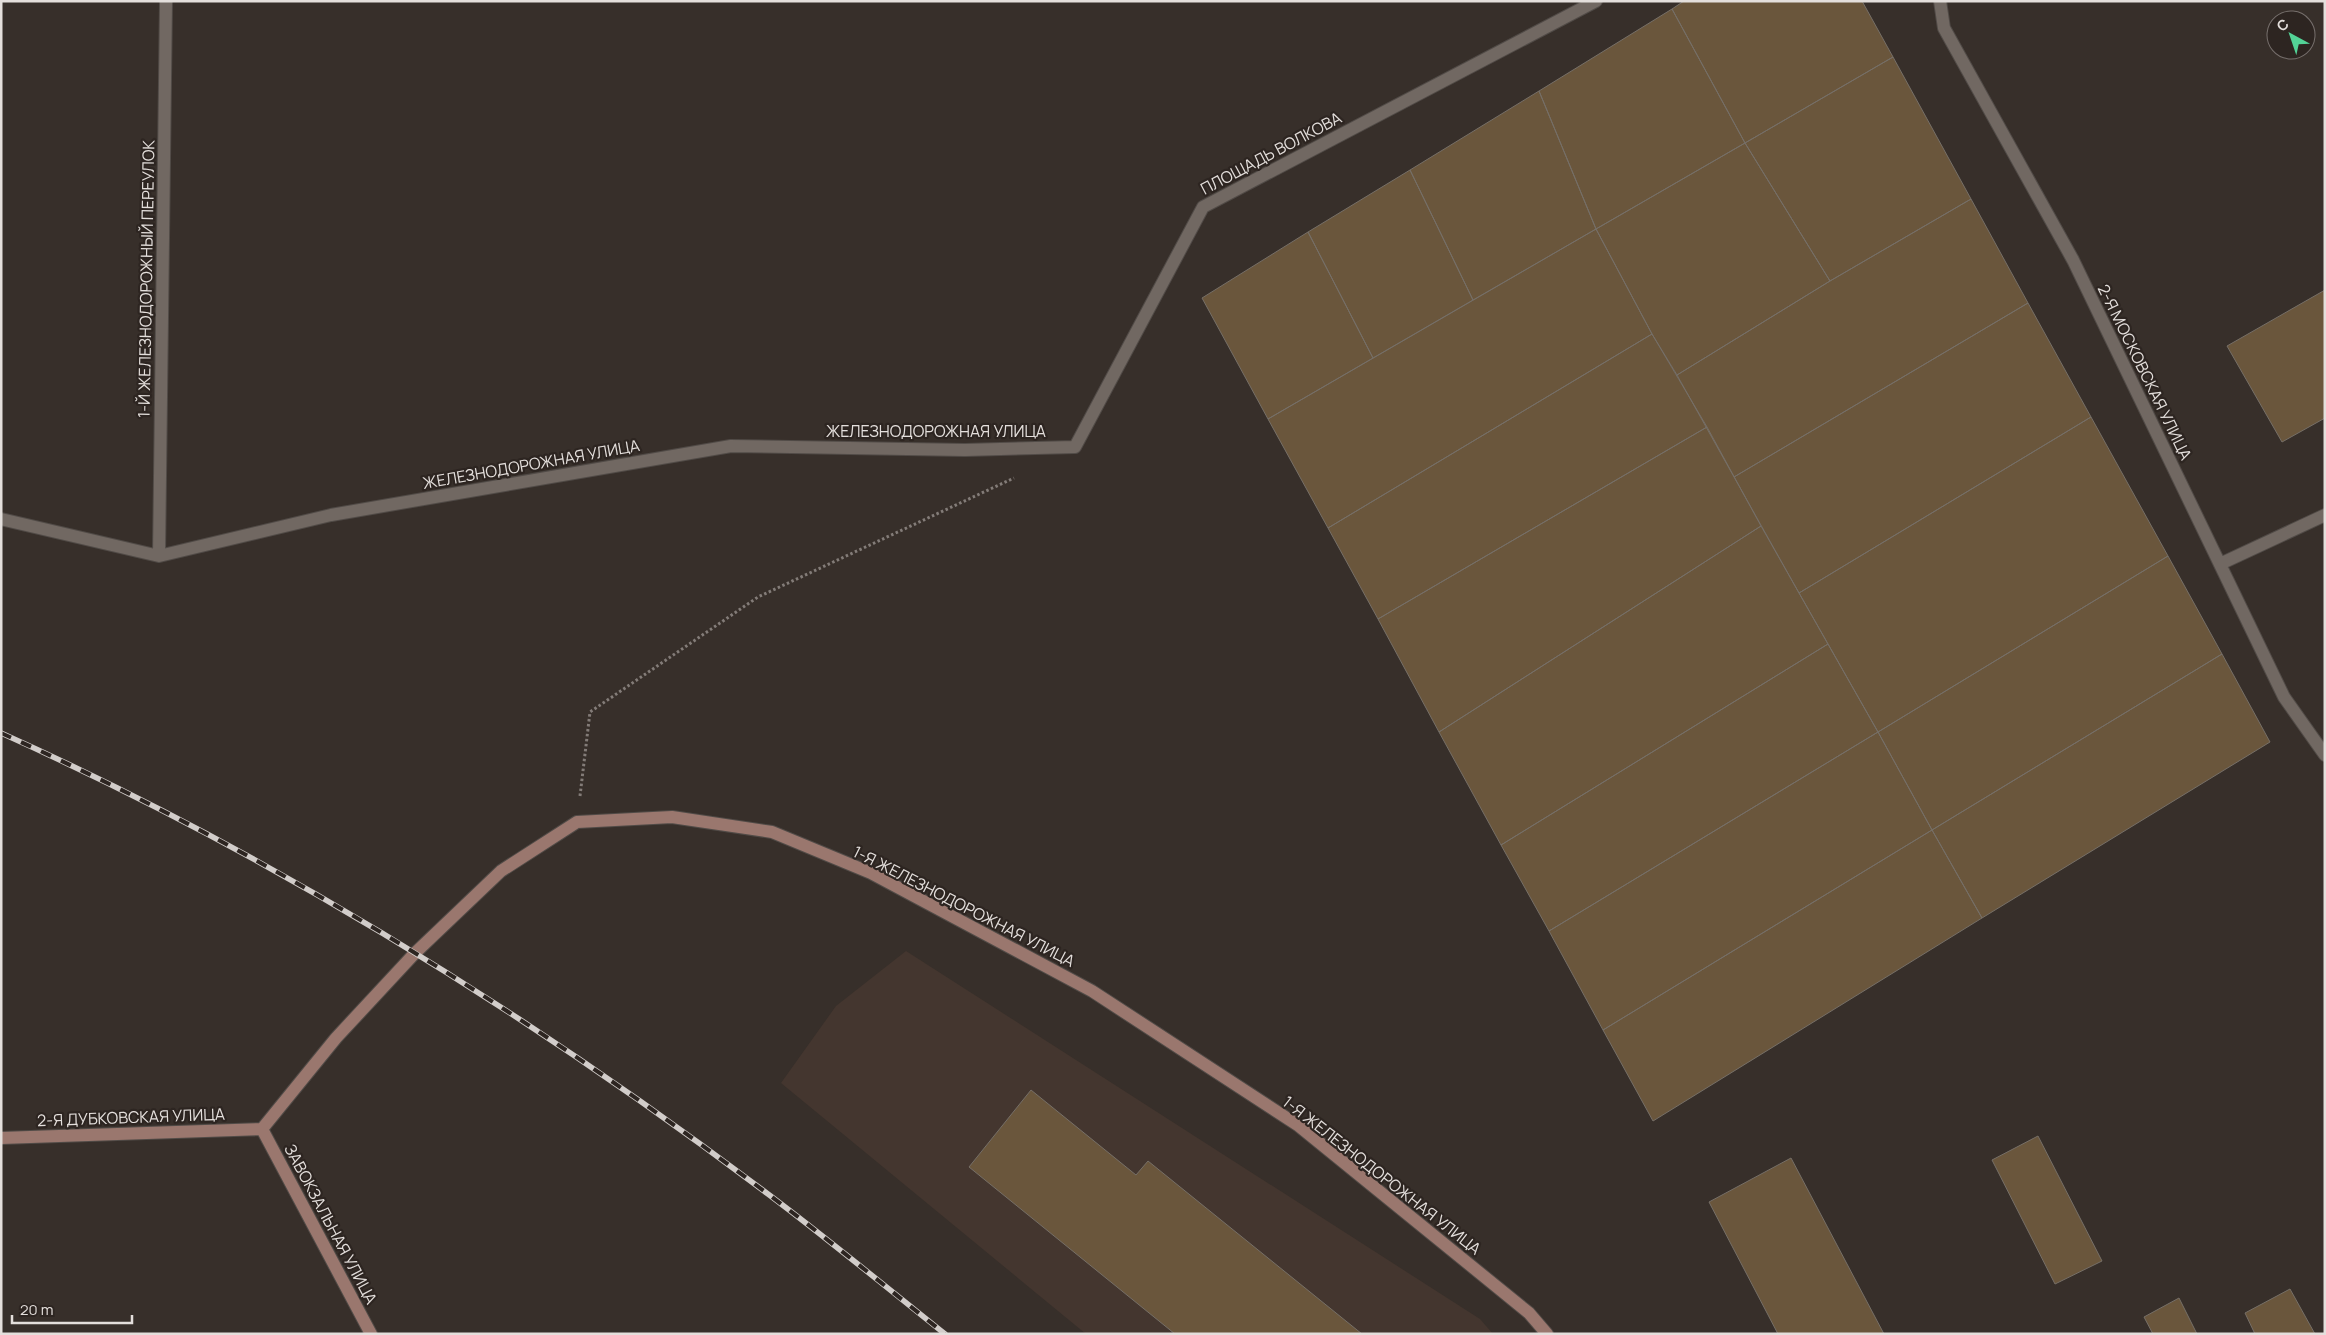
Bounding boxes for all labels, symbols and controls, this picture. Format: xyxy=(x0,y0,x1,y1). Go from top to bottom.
north arrow xyxy=(2266,10,2316,60)
text: С xyxy=(2272,14,2292,35)
street label: ПЛОЩАДЬ ВОЛКОВА xyxy=(1197,106,1345,200)
street label: 1-Й ЖЕЛЕЗНОДОРОЖНЫЙ ПЕРЕУЛОК xyxy=(133,139,159,418)
street label: 2-Я МОСКОВСКАЯ УЛИЦА xyxy=(2093,280,2197,464)
street label: ЖЕЛЕЗНОДОРОЖНАЯ УЛИЦА xyxy=(826,420,1046,442)
street label: ЖЕЛЕЗНОДОРОЖНАЯ УЛИЦА xyxy=(421,434,641,494)
street label: 1-Я ЖЕЛЕЗНОДОРОЖНАЯ УЛИЦА xyxy=(849,840,1079,972)
street label: 1-Я ЖЕЛЕЗНОДОРОЖНАЯ УЛИЦА xyxy=(1278,1091,1486,1259)
street label: 2-Я ДУБКОВСКАЯ УЛИЦА xyxy=(37,1103,225,1131)
street label: ЗАВОКЗАЛЬНАЯ УЛИЦА xyxy=(279,1140,383,1308)
scale bar xyxy=(12,1292,132,1324)
text: 20 m xyxy=(20,1299,53,1320)

